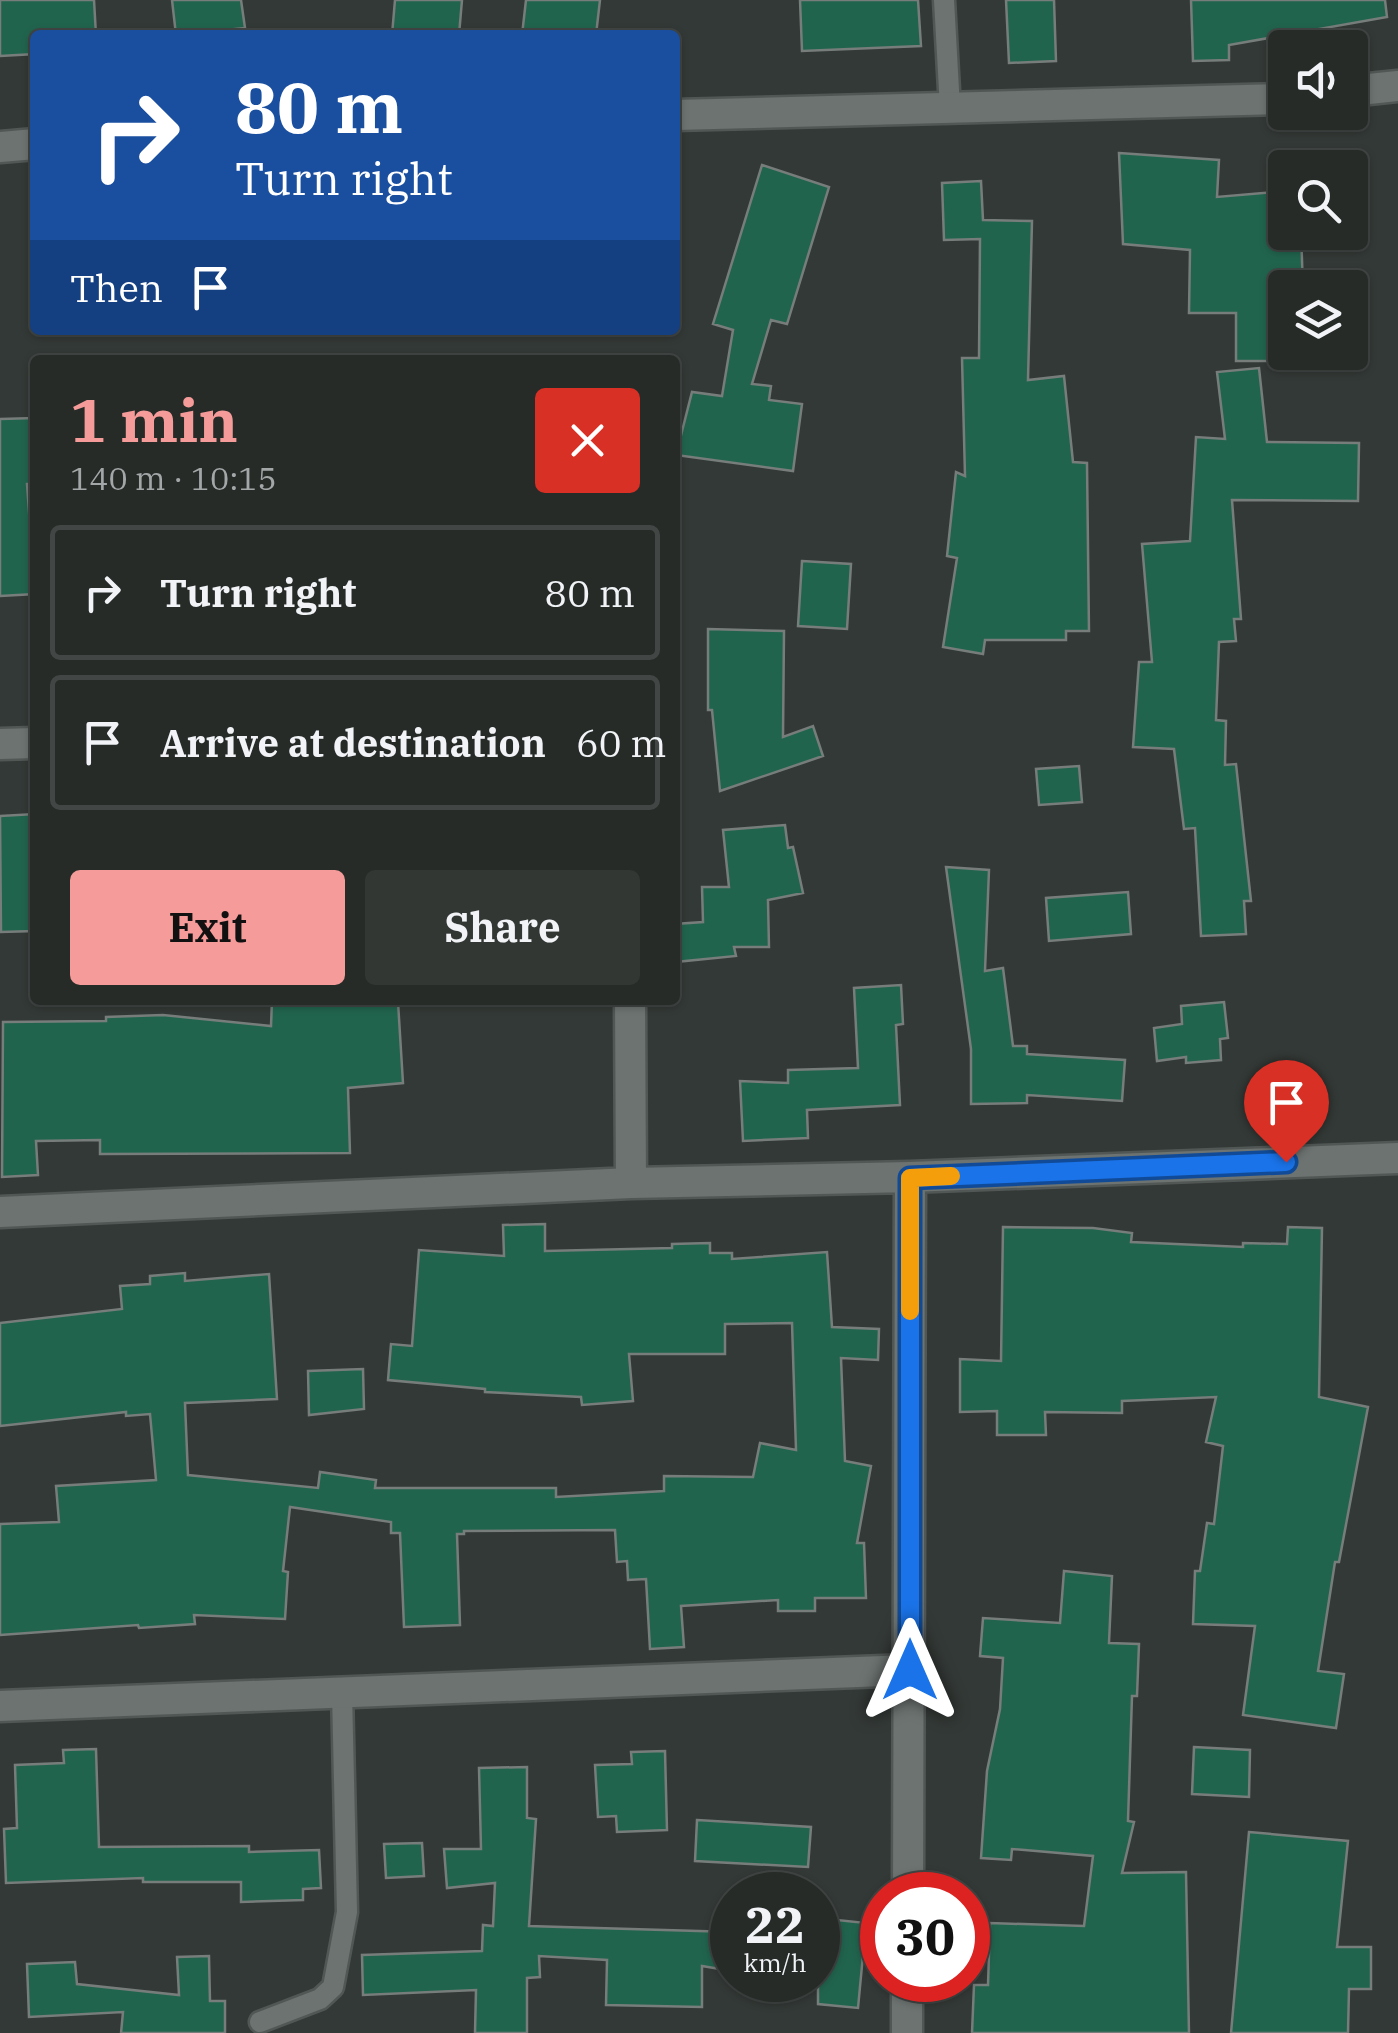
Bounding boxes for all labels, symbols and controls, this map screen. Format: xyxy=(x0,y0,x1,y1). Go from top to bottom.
map controls xyxy=(1268,30,1368,370)
button: sound xyxy=(1268,30,1368,130)
text: 80 m xyxy=(235,61,403,152)
icon: right xyxy=(70,70,200,200)
text: Turn right xyxy=(235,149,453,207)
button: search xyxy=(1268,150,1368,250)
icon: arrive xyxy=(183,260,238,315)
text: Then xyxy=(70,263,163,312)
button: layers xyxy=(1268,270,1368,370)
text: 1 min xyxy=(70,380,238,459)
button: close xyxy=(535,388,640,493)
text: 140 m · 10:15 xyxy=(70,457,277,499)
icon: right xyxy=(75,565,130,620)
text: Turn right xyxy=(160,568,356,617)
text: 80 m xyxy=(544,568,635,617)
icon: arrive xyxy=(75,715,130,770)
text: Arrive at destination xyxy=(160,718,546,767)
text: 60 m xyxy=(576,718,667,767)
button: Exit xyxy=(70,870,345,985)
button: Share xyxy=(365,870,640,985)
pin xyxy=(1244,1060,1329,1163)
icon: arrive xyxy=(1259,1075,1314,1130)
position arrow xyxy=(858,1618,962,1722)
speed limit sign: 30 xyxy=(860,1872,990,2002)
text: 22 xyxy=(745,1892,805,1957)
text: km/h xyxy=(743,1946,807,1979)

